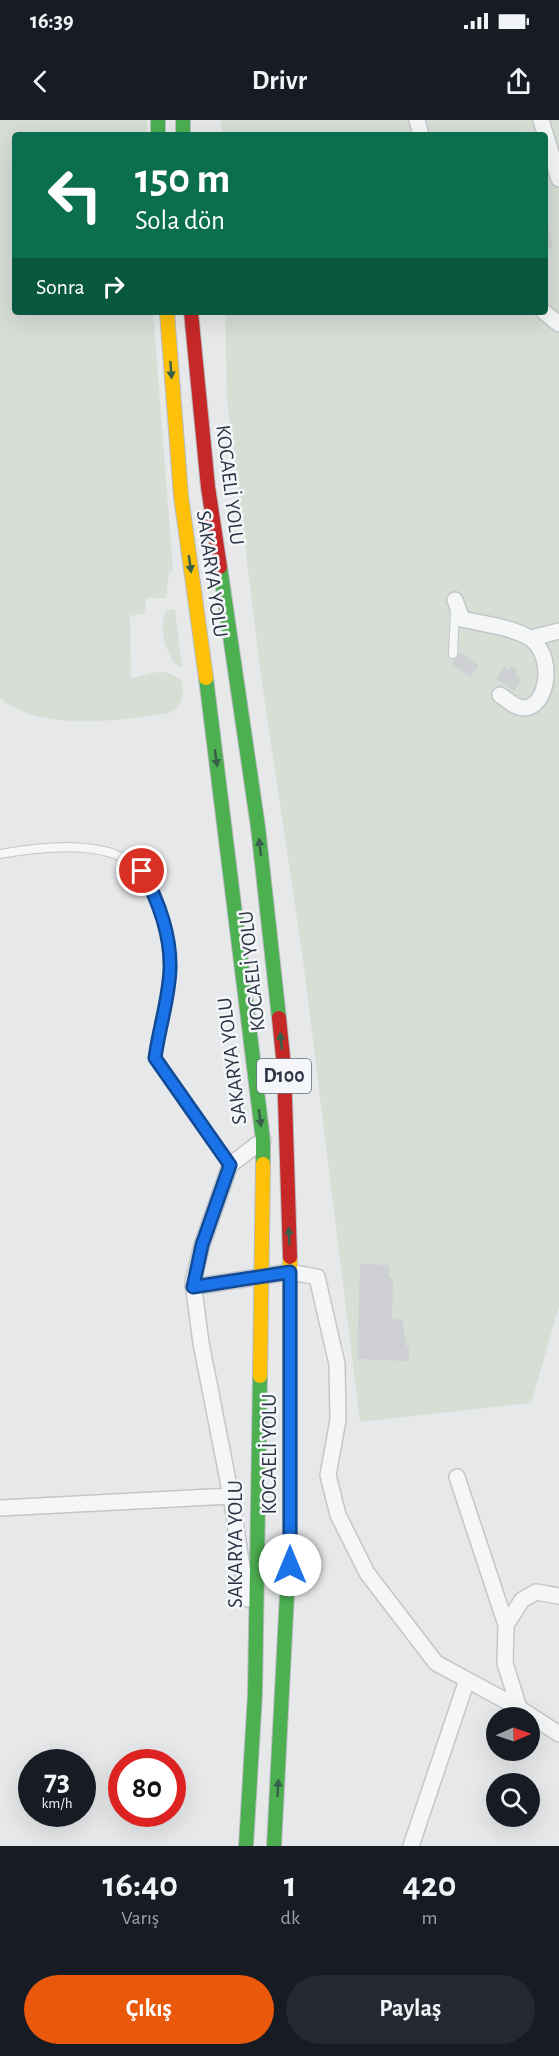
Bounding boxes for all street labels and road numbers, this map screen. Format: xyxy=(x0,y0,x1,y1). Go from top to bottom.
street label: KOCAELİ YOLU xyxy=(212,424,249,546)
street label: SAKARYA YOLU xyxy=(193,509,231,639)
street label: KOCAELİ YOLU xyxy=(234,910,269,1032)
street label: SAKARYA YOLU xyxy=(214,996,250,1126)
road number: D100 xyxy=(257,1059,311,1093)
street label: KOCAELİ YOLU xyxy=(258,1394,280,1514)
street label: SAKARYA YOLU xyxy=(225,1480,246,1608)

